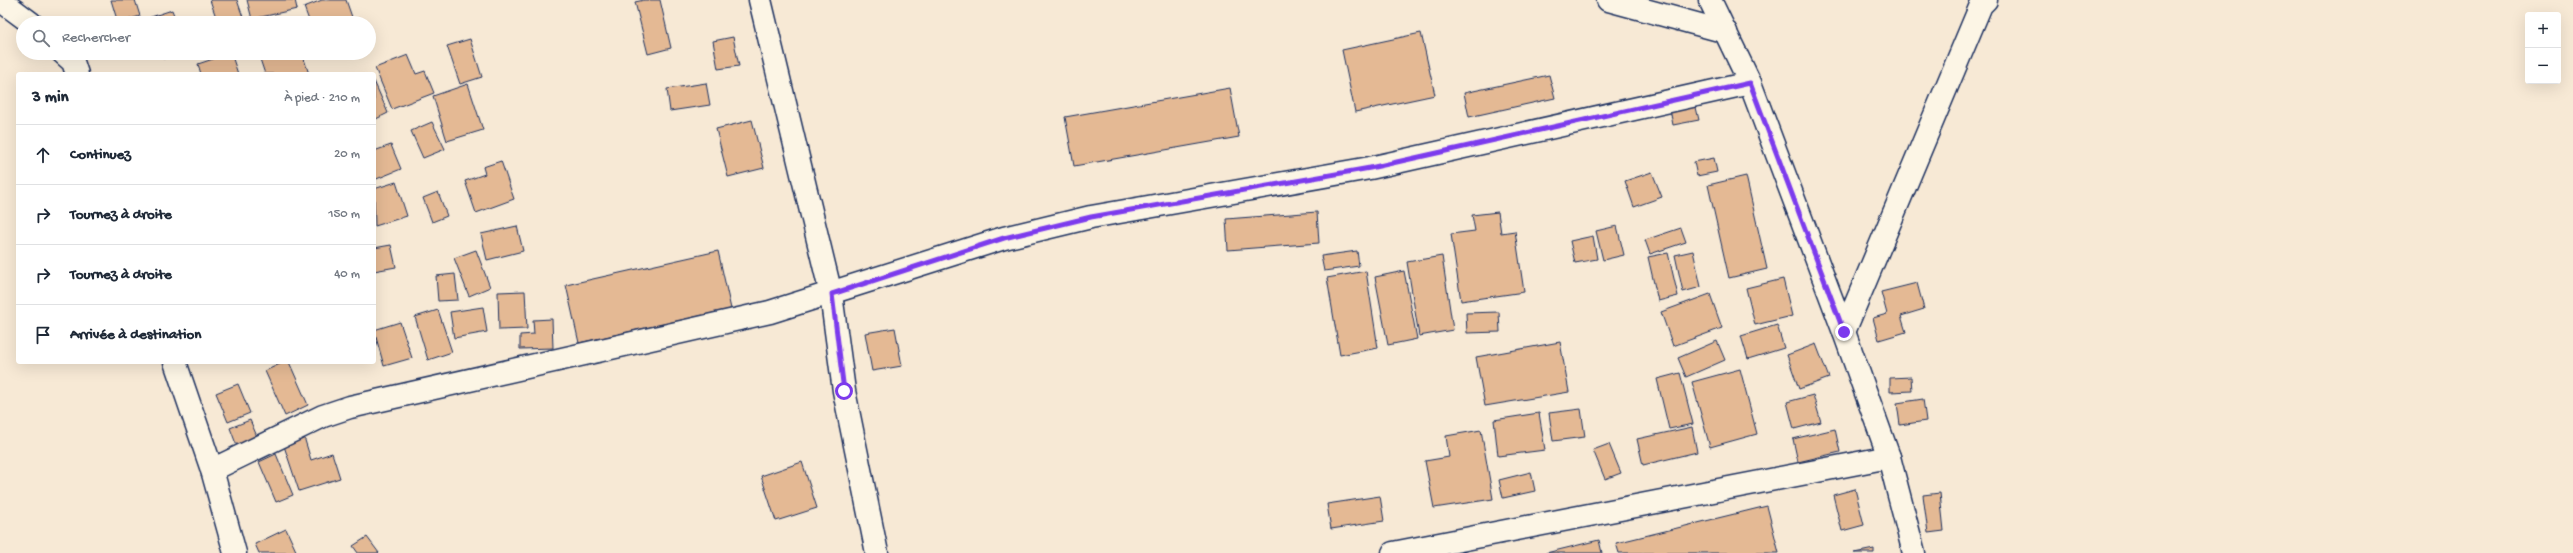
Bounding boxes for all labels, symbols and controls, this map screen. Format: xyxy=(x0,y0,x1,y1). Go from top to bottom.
map controls xyxy=(2525,12,2561,84)
button: + xyxy=(2525,12,2561,48)
search box xyxy=(16,16,376,60)
icon: search xyxy=(30,27,52,49)
text: Rechercher xyxy=(62,29,130,47)
button: − xyxy=(2525,48,2561,84)
text: 3 min xyxy=(32,88,69,108)
text: À pied · 210 m xyxy=(284,91,360,106)
icon: ahead xyxy=(32,144,54,166)
text: Continuez xyxy=(70,146,131,164)
text: 20 m xyxy=(334,147,360,162)
icon: right xyxy=(32,204,54,226)
text: Tournez à droite xyxy=(70,206,172,224)
text: 150 m xyxy=(328,207,360,222)
icon: right xyxy=(32,264,54,286)
text: Tournez à droite xyxy=(70,266,172,284)
text: 40 m xyxy=(334,267,360,282)
route end xyxy=(1835,323,1853,341)
icon: arrive xyxy=(32,324,54,346)
text: Arrivée à destination xyxy=(70,326,201,344)
route start xyxy=(835,382,853,400)

